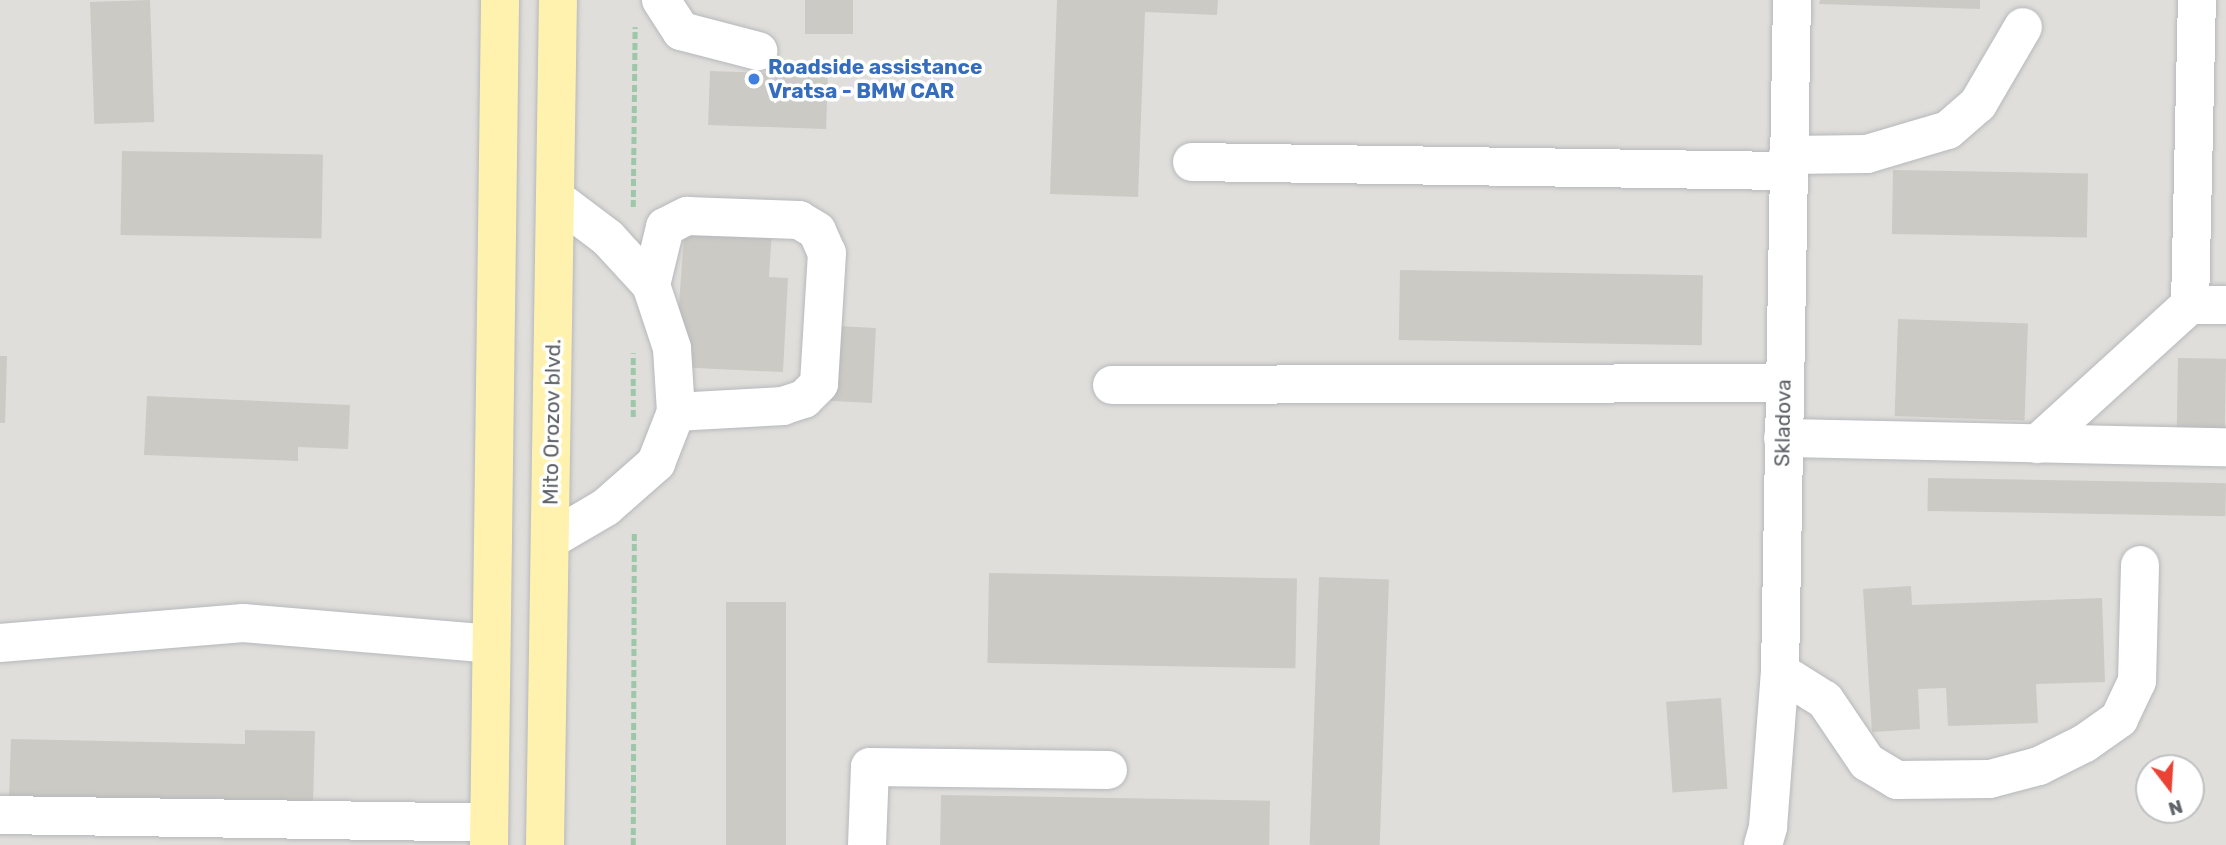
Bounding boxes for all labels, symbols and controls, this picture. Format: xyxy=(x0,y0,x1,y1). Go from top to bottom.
place label: Roadside assistance Vratsa - BMW CAR xyxy=(768,54,982,104)
marker: Roadside assistance Vratsa - BMW CAR xyxy=(746,71,762,87)
street label: Mito Orozov blvd. xyxy=(538,338,566,506)
street label: Skladova xyxy=(1770,379,1796,467)
north arrow xyxy=(2135,754,2205,824)
text: N xyxy=(2166,795,2186,821)

